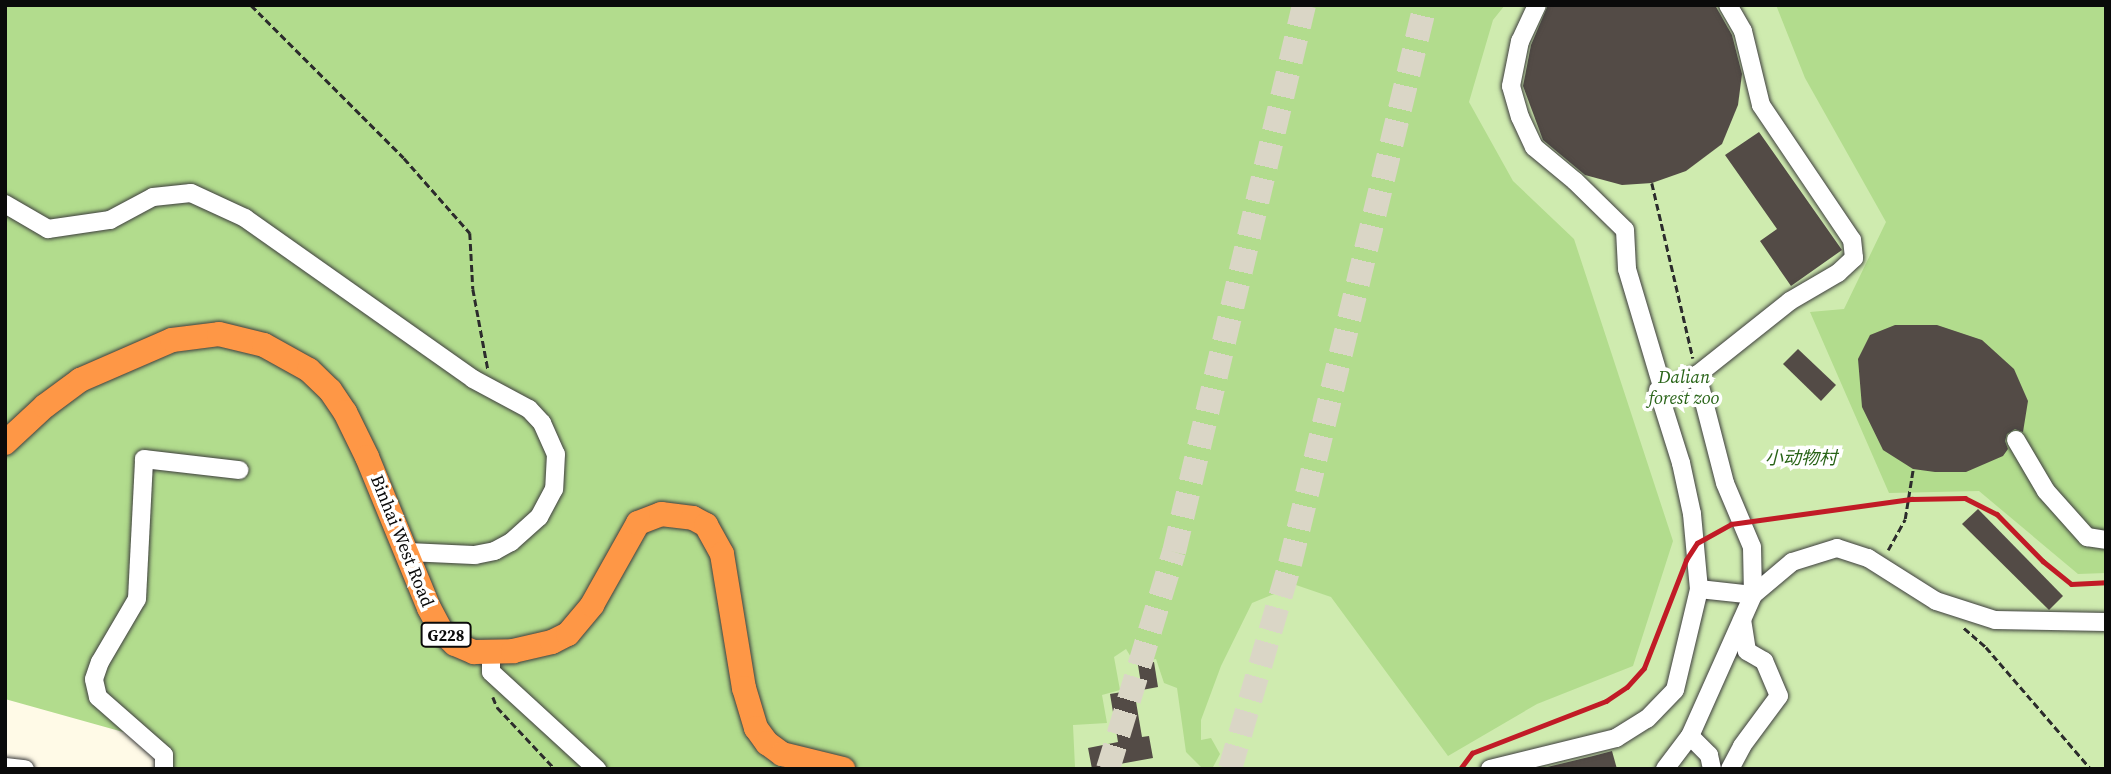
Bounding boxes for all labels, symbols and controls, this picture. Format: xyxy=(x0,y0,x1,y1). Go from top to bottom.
park label: Dalian forest zoo xyxy=(1649,367,1719,410)
park label: 小动物村 xyxy=(1765,447,1837,469)
street label: Binhai West Road xyxy=(366,472,438,610)
road number: G228 xyxy=(420,622,472,648)

